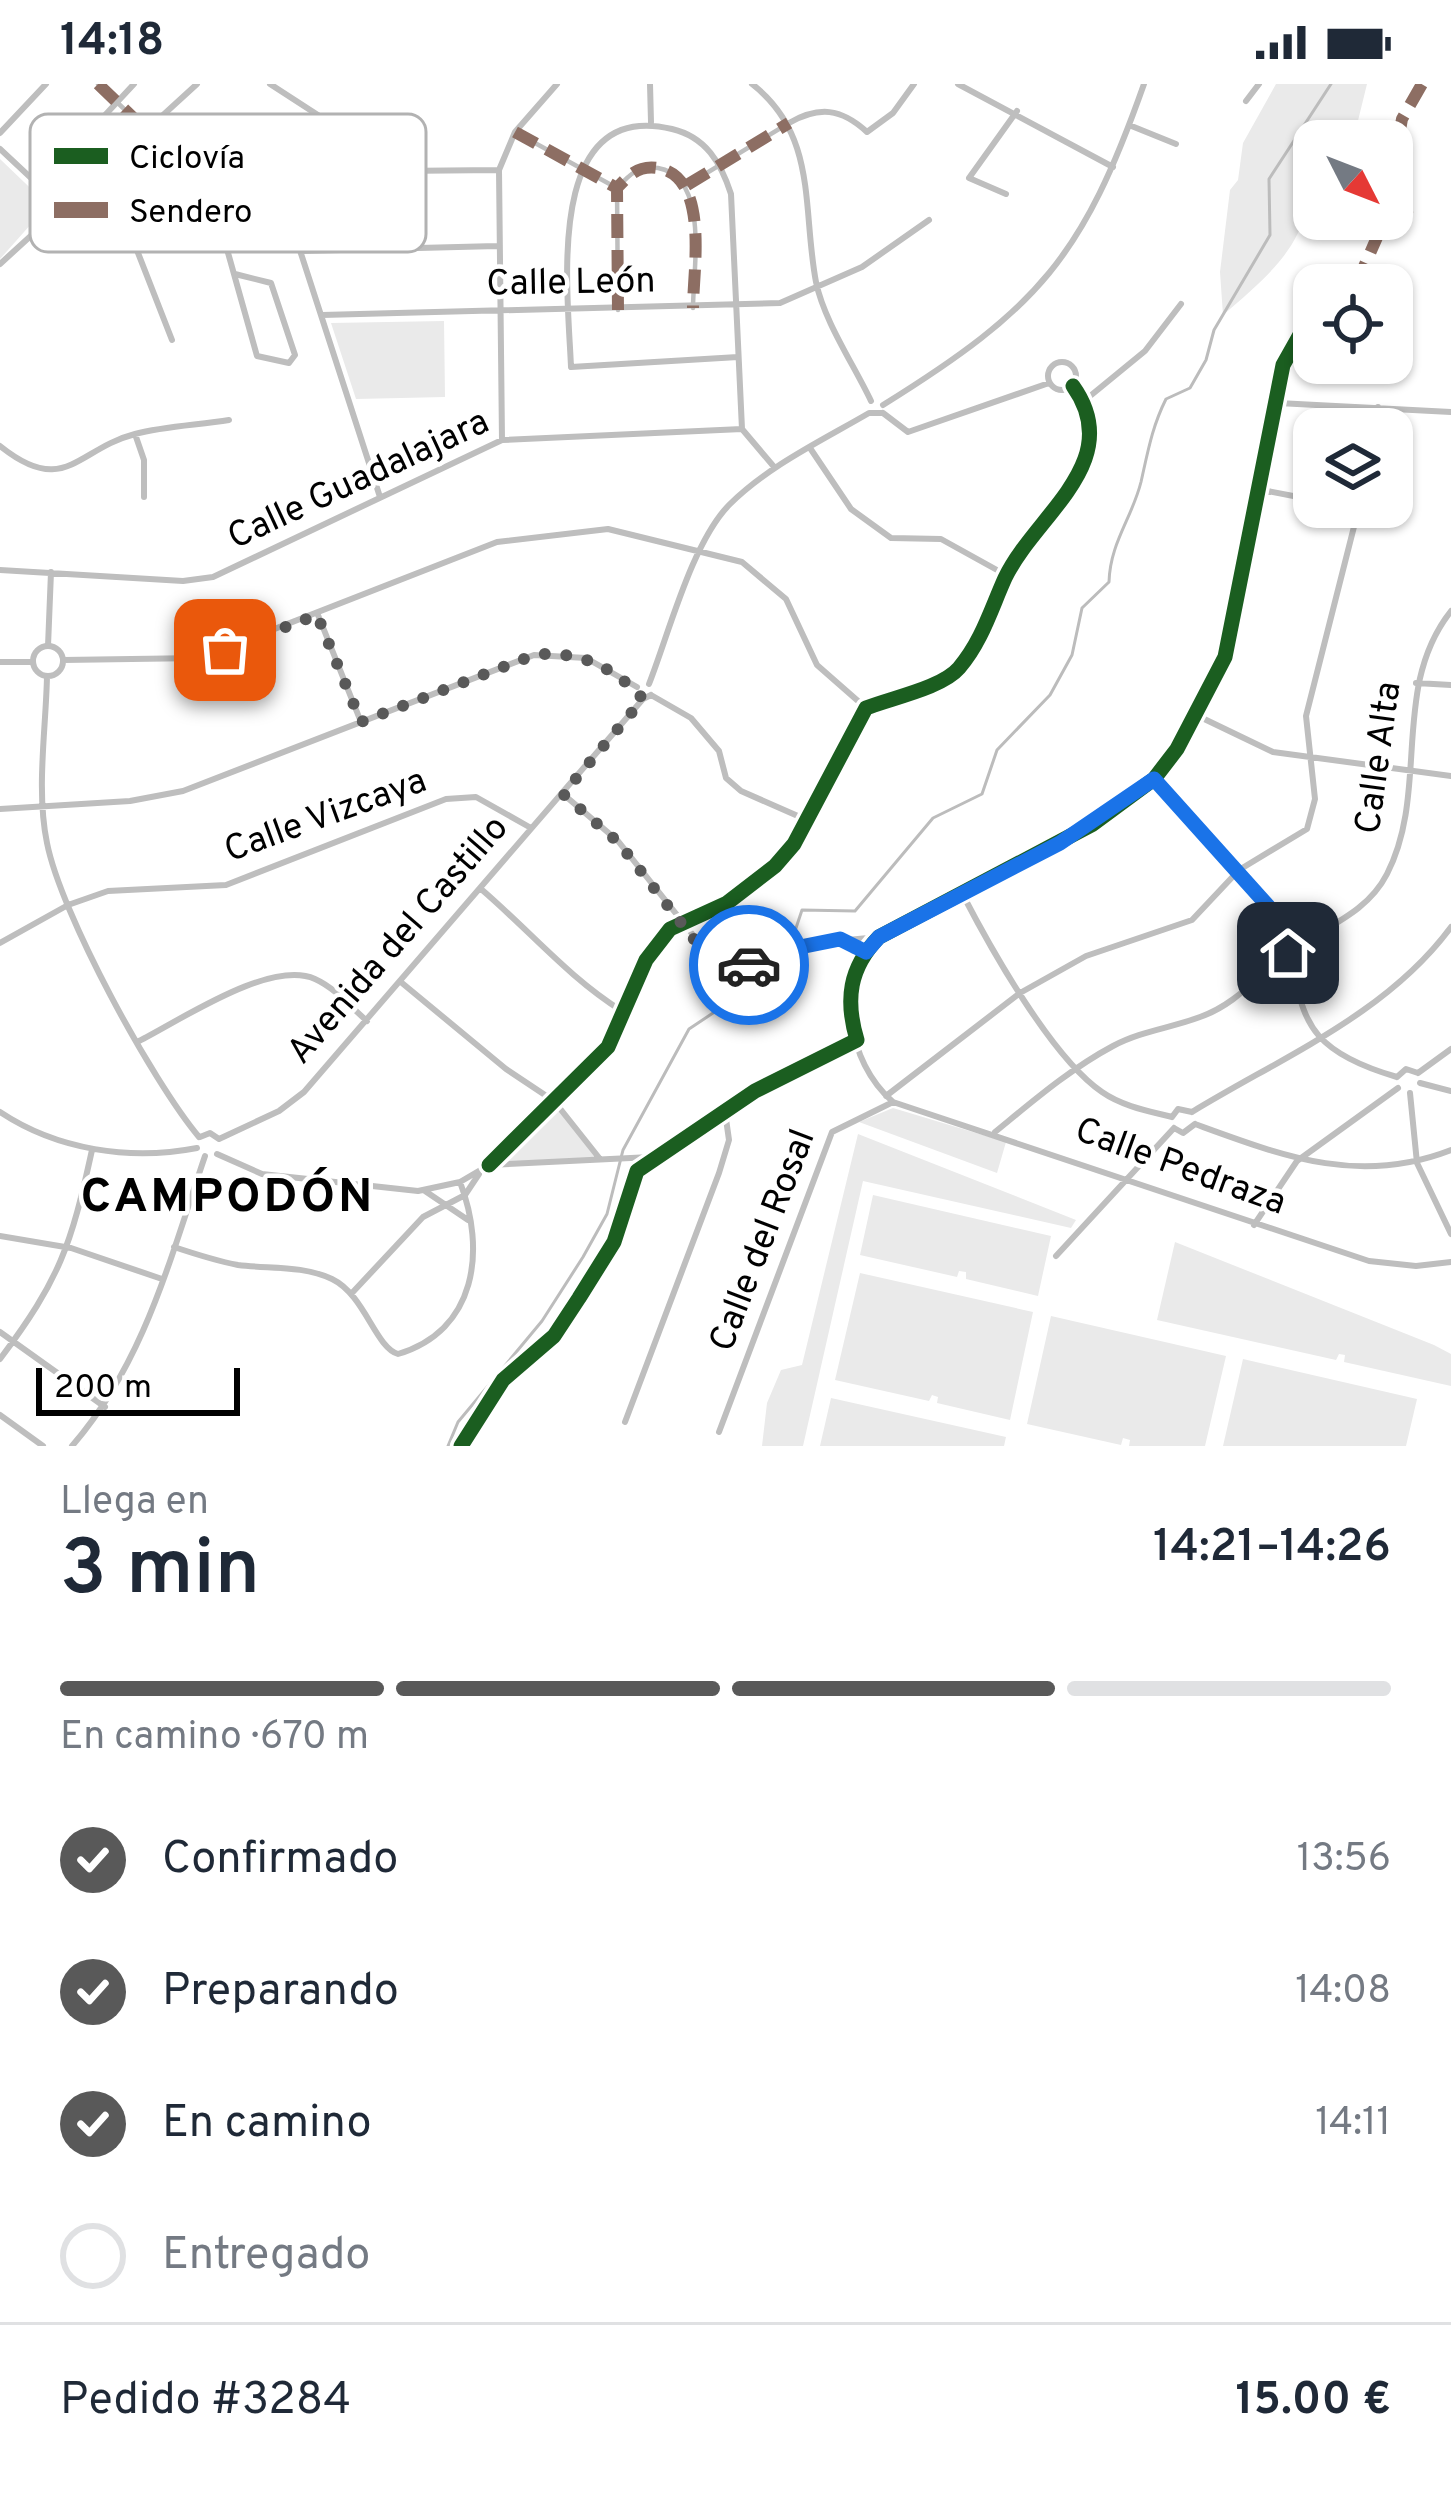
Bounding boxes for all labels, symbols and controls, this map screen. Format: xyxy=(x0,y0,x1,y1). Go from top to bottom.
text: 14:18 xyxy=(60,14,164,71)
legend xyxy=(30,114,426,252)
north arrow xyxy=(1293,120,1413,240)
map controls xyxy=(1293,120,1413,528)
text: Ciclovía xyxy=(129,139,245,181)
text: Sendero xyxy=(129,193,252,235)
street label: Calle León xyxy=(486,260,656,308)
button: locate xyxy=(1293,264,1413,384)
street label: Calle Guadalajara xyxy=(221,400,497,562)
button: layers xyxy=(1293,408,1413,528)
pin xyxy=(174,599,276,701)
icon: bag xyxy=(192,617,258,683)
street label: Calle Alta xyxy=(1347,679,1413,837)
street label: Calle Vizcaya xyxy=(219,759,433,875)
street label: Avenida del Castillo xyxy=(278,807,520,1075)
pin xyxy=(1237,902,1339,1004)
courier xyxy=(689,905,809,1025)
icon: home xyxy=(1255,920,1321,986)
icon: car xyxy=(716,932,782,998)
street label: Calle Pedraza xyxy=(1068,1109,1292,1227)
street label: Calle del Rosal xyxy=(701,1123,827,1359)
district label: CAMPODÓN xyxy=(80,1167,376,1229)
scale bar xyxy=(36,1362,240,1415)
text: 200 m xyxy=(54,1368,152,1410)
text: Llega en xyxy=(60,1479,209,1528)
text: 14:21–14:26 xyxy=(1153,1520,1391,1577)
text: 3 min xyxy=(60,1523,260,1622)
text: En camino · 670 m xyxy=(60,1714,369,1763)
icon: check xyxy=(60,1827,126,1893)
text: Confirmado xyxy=(162,1832,398,1889)
text: 13:56 xyxy=(1297,1836,1391,1885)
icon: check xyxy=(60,1959,126,2025)
text: Preparando xyxy=(162,1964,399,2021)
text: 14:08 xyxy=(1295,1968,1391,2017)
icon: check xyxy=(60,2091,126,2157)
text: En camino xyxy=(162,2096,372,2153)
text: 14:11 xyxy=(1315,2100,1391,2149)
text: Entregado xyxy=(162,2228,370,2285)
text: Pedido #3284 xyxy=(60,2373,351,2430)
text: 15.00 € xyxy=(1235,2373,1391,2430)

